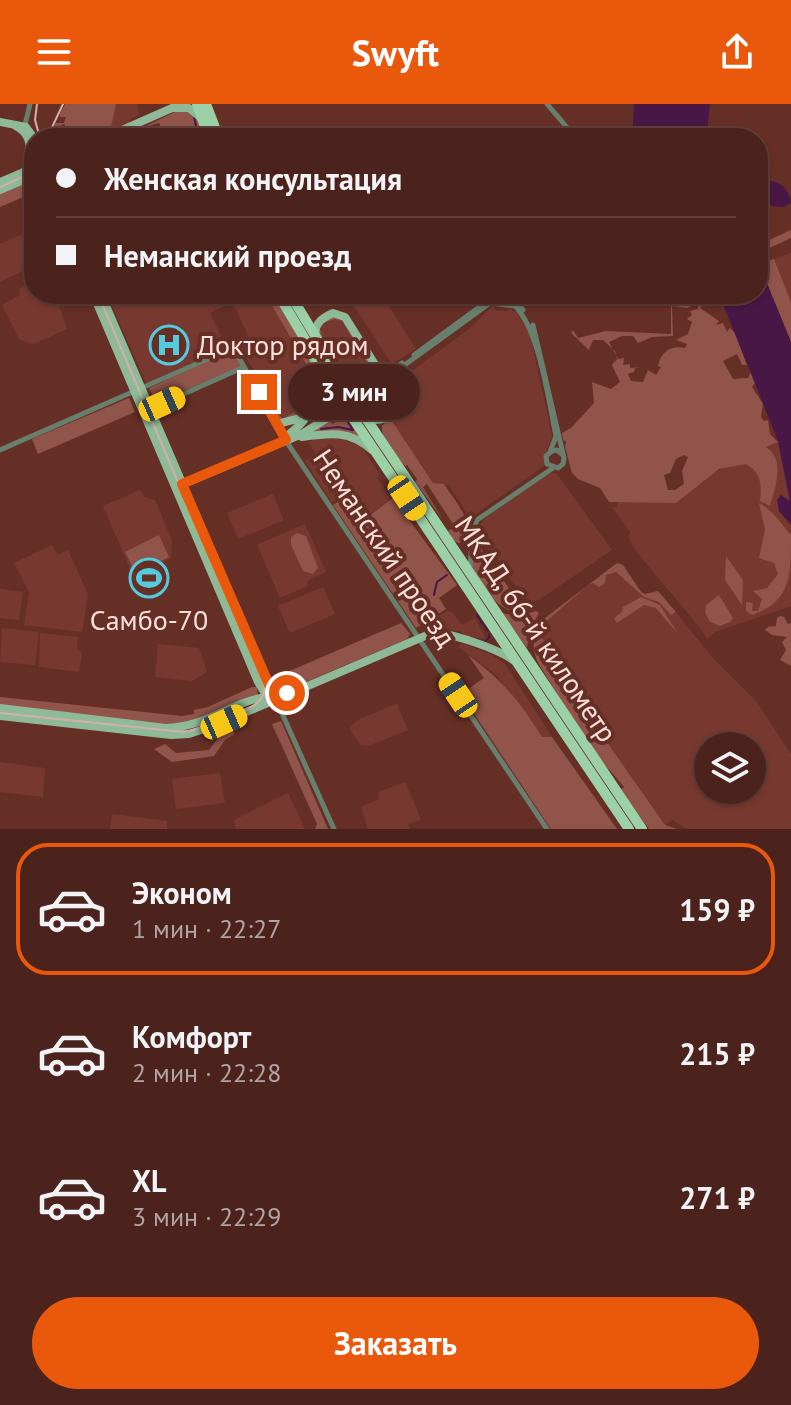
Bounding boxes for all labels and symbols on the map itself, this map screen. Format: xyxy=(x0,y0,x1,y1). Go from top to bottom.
hospital icon: Доктор рядом xyxy=(148,324,190,366)
place label: Доктор рядом xyxy=(197,326,368,363)
callout: 3 мин xyxy=(287,364,419,420)
route end xyxy=(241,374,277,410)
car xyxy=(135,383,189,425)
street label: Неманский проезд xyxy=(305,442,465,654)
car xyxy=(384,471,430,525)
street label: МКАД, 66-й километр xyxy=(447,508,626,749)
sports icon: Самбо-70 xyxy=(128,557,170,599)
place label: Самбо-70 xyxy=(90,601,208,638)
car xyxy=(435,668,481,722)
route start xyxy=(269,675,305,711)
car xyxy=(197,701,251,743)

